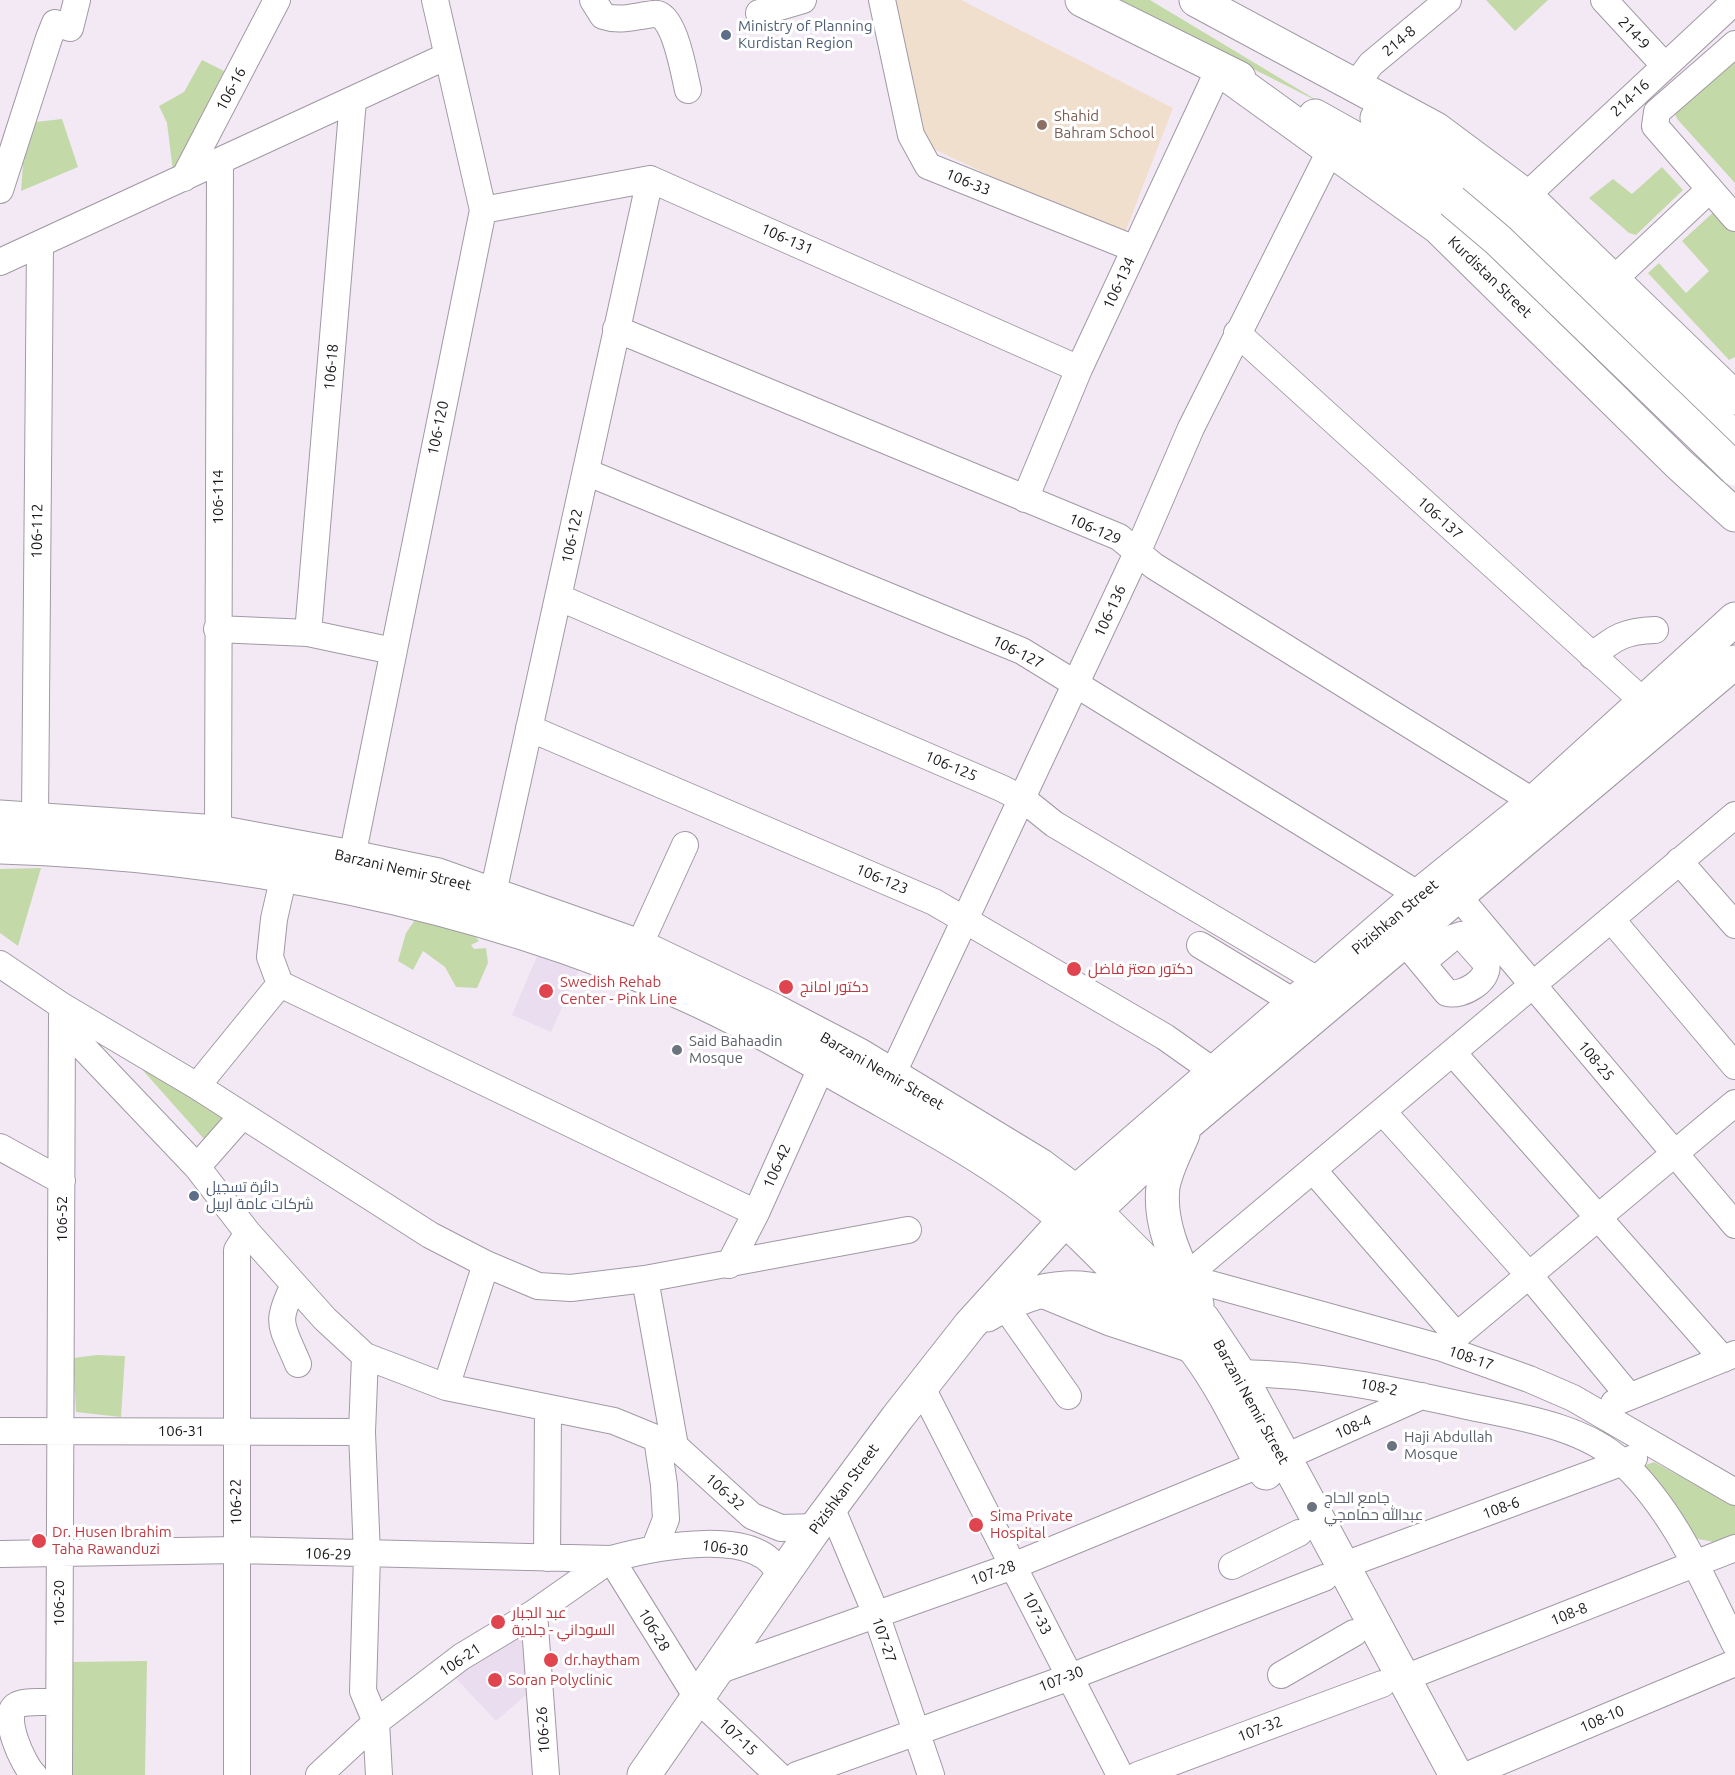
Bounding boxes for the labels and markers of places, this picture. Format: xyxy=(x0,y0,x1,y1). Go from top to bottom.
place label: Ministry of Planning Kurdistan Region xyxy=(738,17,873,52)
marker: Ministry of Planning Kurdistan Region xyxy=(719,28,733,42)
place label: Shahid Bahram School xyxy=(1054,107,1154,142)
marker: Shahid Bahram School xyxy=(1035,118,1049,132)
marker: دكتور معتز فاضل xyxy=(1065,960,1083,978)
place label: دكتور معتز فاضل xyxy=(1088,960,1193,978)
place label: Swedish Rehab Center - Pink Line xyxy=(560,973,677,1008)
marker: دكتور امانج xyxy=(777,978,795,996)
place label: دكتور امانج xyxy=(800,978,869,996)
marker: Swedish Rehab Center - Pink Line xyxy=(537,982,555,1000)
place label: Said Bahaadin Mosque xyxy=(689,1032,783,1067)
marker: Said Bahaadin Mosque xyxy=(670,1043,684,1057)
place label: دائرة تسجيل شركات عامة اربيل xyxy=(206,1178,314,1213)
marker: دائرة تسجيل شركات عامة اربيل xyxy=(187,1189,201,1203)
place label: Haji Abdullah Mosque xyxy=(1404,1428,1493,1463)
marker: Haji Abdullah Mosque xyxy=(1385,1439,1399,1453)
place label: جامع الحاج عبدالله حمامجي xyxy=(1324,1489,1423,1524)
marker: جامع الحاج عبدالله حمامجي xyxy=(1305,1500,1319,1514)
place label: Sima Private Hospital xyxy=(990,1507,1073,1542)
marker: Sima Private Hospital xyxy=(967,1516,985,1534)
place label: Dr. Husen Ibrahim Taha Rawanduzi xyxy=(52,1523,172,1558)
marker: Dr. Husen Ibrahim Taha Rawanduzi xyxy=(30,1532,48,1550)
place label: عبد الجبار السوداني - جلدية xyxy=(512,1604,615,1639)
marker: عبد الجبار السوداني - جلدية xyxy=(489,1613,507,1631)
marker: dr.haytham xyxy=(542,1651,560,1669)
place label: dr.haytham xyxy=(564,1651,640,1669)
marker: Soran Polyclinic xyxy=(486,1671,504,1689)
place label: Soran Polyclinic xyxy=(508,1671,612,1689)

